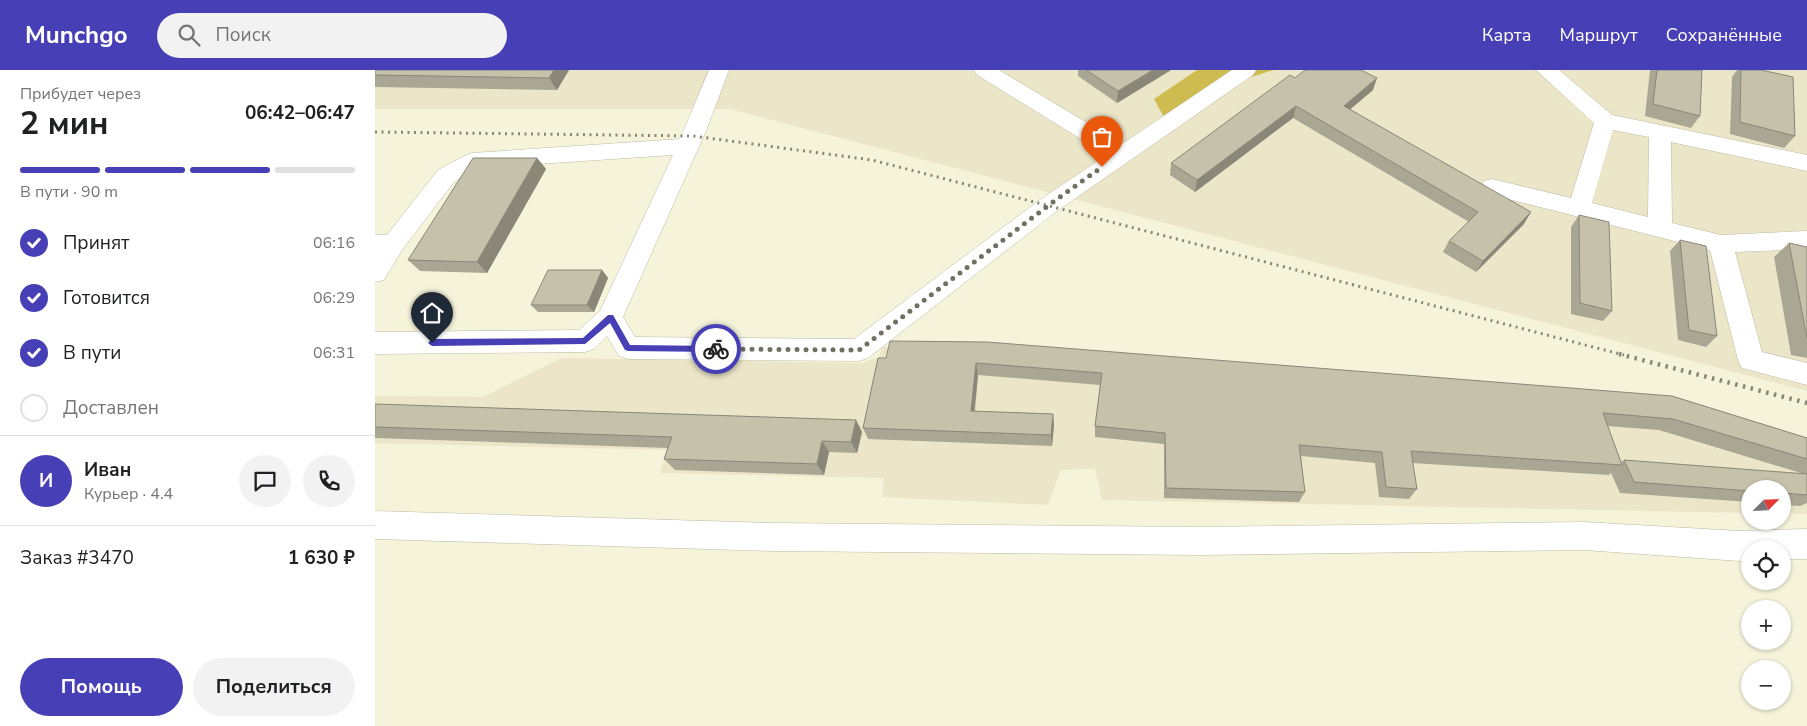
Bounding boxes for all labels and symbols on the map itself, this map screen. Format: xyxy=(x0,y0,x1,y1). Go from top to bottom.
pin xyxy=(1081,116,1123,167)
pin xyxy=(411,292,453,343)
courier xyxy=(691,324,741,374)
north arrow xyxy=(1741,480,1791,530)

